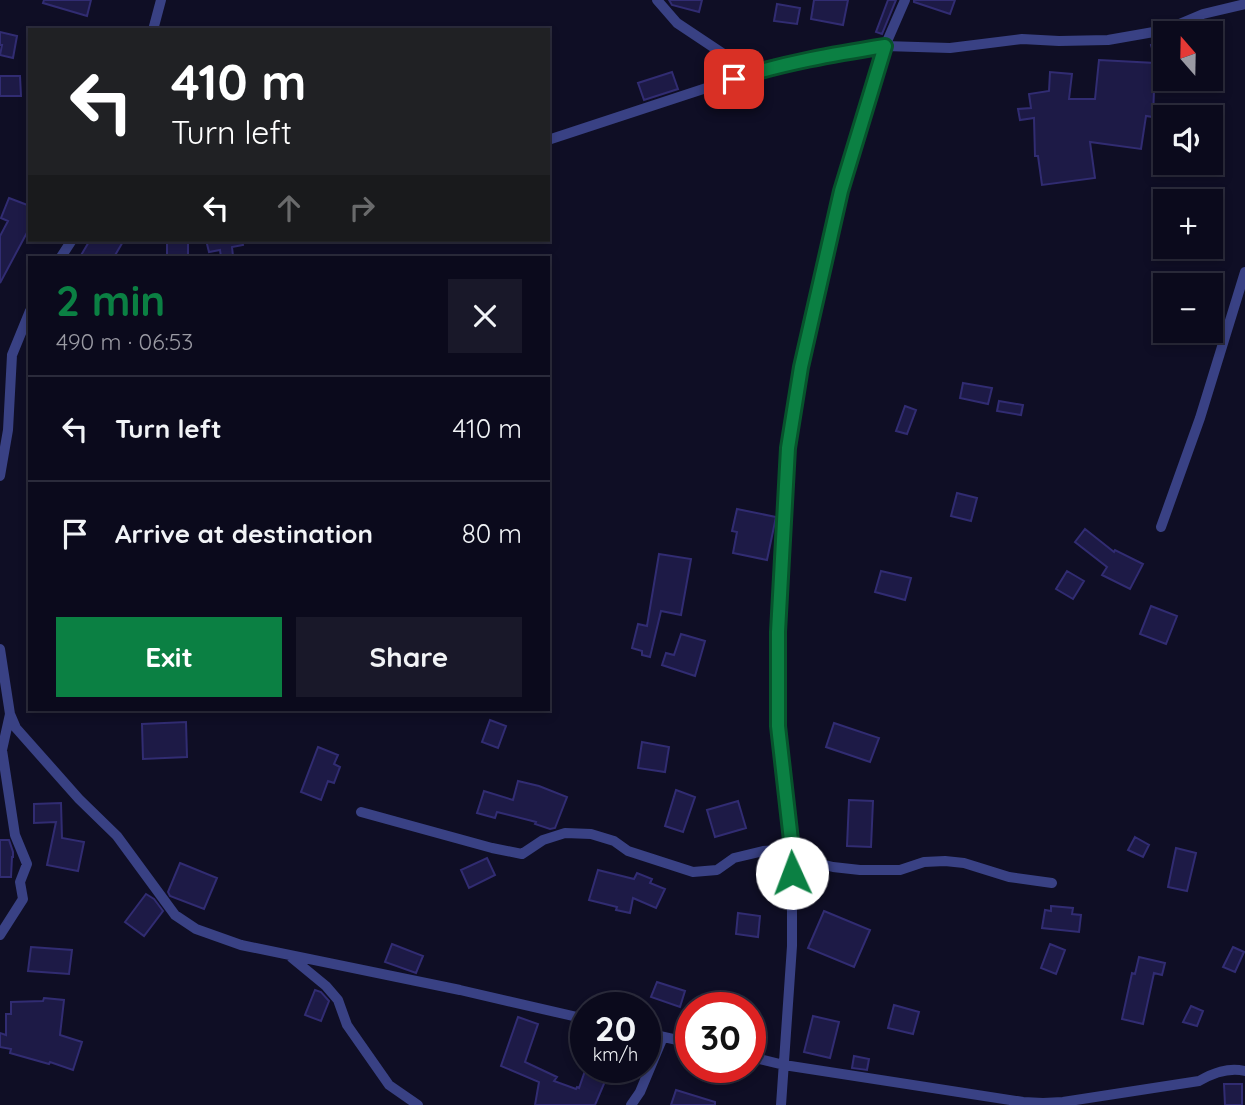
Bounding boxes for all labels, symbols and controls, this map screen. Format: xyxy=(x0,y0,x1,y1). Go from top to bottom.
north arrow xyxy=(1153,21,1223,91)
map controls xyxy=(1153,21,1223,343)
pin xyxy=(704,49,764,109)
text: 410 m xyxy=(171,51,306,112)
icon: left xyxy=(56,56,147,147)
icon: arrive xyxy=(715,60,753,98)
button: sound xyxy=(1153,105,1223,175)
text: Turn left xyxy=(171,112,292,152)
icon: left xyxy=(197,189,235,227)
icon: ahead xyxy=(270,189,308,227)
icon: right xyxy=(343,189,381,227)
button: + xyxy=(1153,189,1223,259)
button: − xyxy=(1153,273,1223,343)
text: 2 min xyxy=(56,274,165,327)
button: close xyxy=(448,279,522,353)
text: 490 m · 06:53 xyxy=(56,327,193,356)
icon: left xyxy=(56,410,94,448)
text: Turn left xyxy=(115,412,222,445)
text: 410 m xyxy=(453,412,522,445)
icon: arrive xyxy=(56,515,94,553)
text: Arrive at destination xyxy=(115,517,373,550)
text: 80 m xyxy=(462,517,522,550)
button: Exit xyxy=(56,617,282,697)
button: Share xyxy=(296,617,522,697)
position arrow xyxy=(755,836,829,910)
speed limit sign: 30 xyxy=(675,992,766,1083)
text: 20 xyxy=(595,1006,636,1050)
text: km/h xyxy=(593,1043,638,1066)

